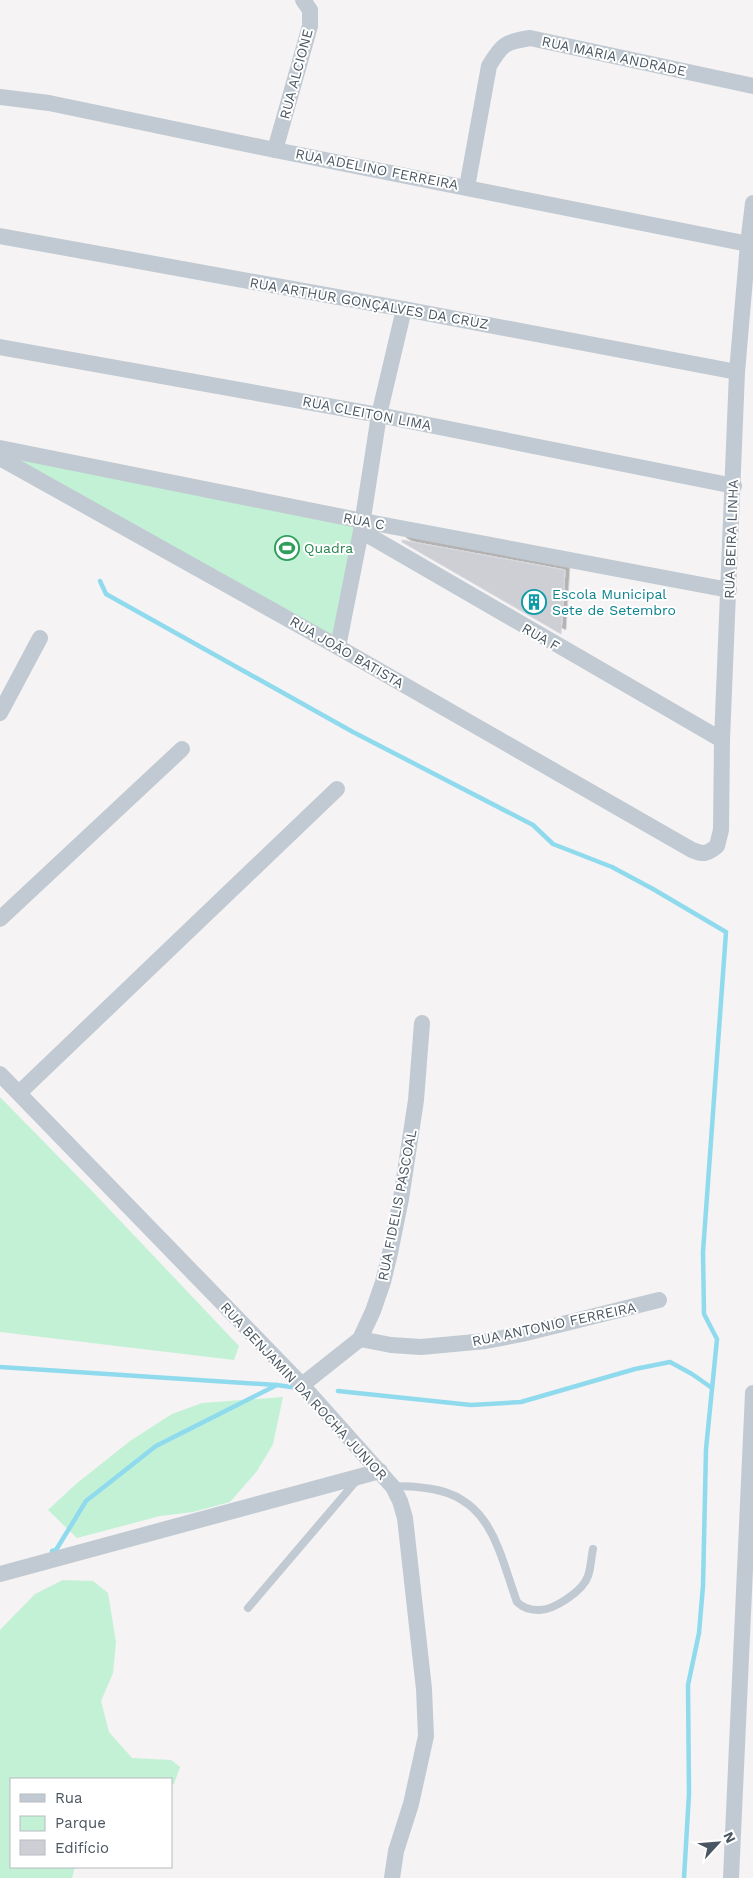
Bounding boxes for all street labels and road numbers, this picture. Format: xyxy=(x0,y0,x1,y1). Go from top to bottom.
street label: RUA ALCIONE xyxy=(276,27,316,121)
street label: RUA MARIA ANDRADE xyxy=(540,33,688,79)
street label: RUA ADELINO FERREIRA xyxy=(294,145,460,193)
street label: RUA ARTHUR GONÇALVES DA CRUZ xyxy=(248,274,490,332)
street label: RUA CLEITON LIMA xyxy=(301,393,433,433)
street label: RUA BEIRA LINHA xyxy=(721,479,741,599)
street label: RUA C xyxy=(342,509,386,533)
street label: RUA JOĀO BATISTA xyxy=(287,613,407,691)
street label: RUA F xyxy=(519,620,563,654)
street label: RUA FIDELIS PASCOAL xyxy=(374,1128,420,1282)
street label: RUA BENJAMIN DA ROCHA JUNIOR xyxy=(217,1299,391,1483)
street label: RUA ANTONIO FERREIRA xyxy=(471,1299,637,1349)

